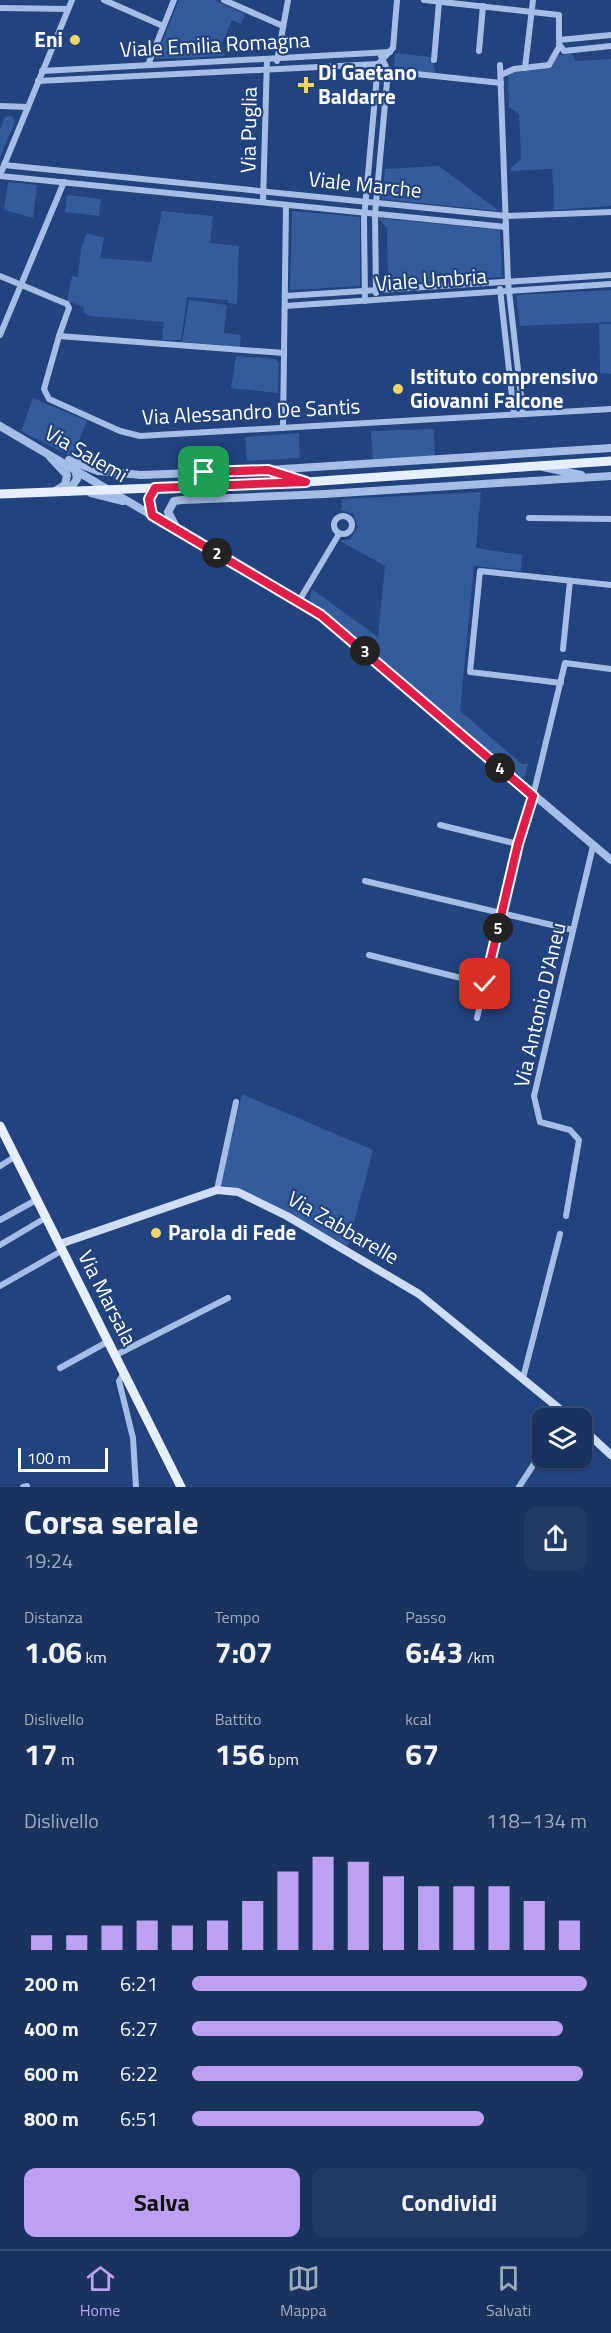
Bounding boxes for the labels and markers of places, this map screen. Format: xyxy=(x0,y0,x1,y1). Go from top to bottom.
place label: Eni xyxy=(34,23,63,55)
marker: Eni xyxy=(68,33,82,47)
place label: Di Gaetano Baldarre xyxy=(318,56,417,112)
marker: Di Gaetano Baldarre xyxy=(299,78,313,92)
place label: Istituto comprensivo Giovanni Falcone xyxy=(410,360,598,416)
marker: Istituto comprensivo Giovanni Falcone xyxy=(391,382,405,396)
pin xyxy=(178,446,229,497)
pin: 2 xyxy=(202,538,232,568)
pin: 3 xyxy=(350,636,380,666)
pin: 4 xyxy=(485,753,515,783)
pin: 5 xyxy=(483,913,513,943)
pin xyxy=(459,958,510,1009)
place label: Parola di Fede xyxy=(168,1216,296,1248)
marker: Parola di Fede xyxy=(149,1226,163,1240)

